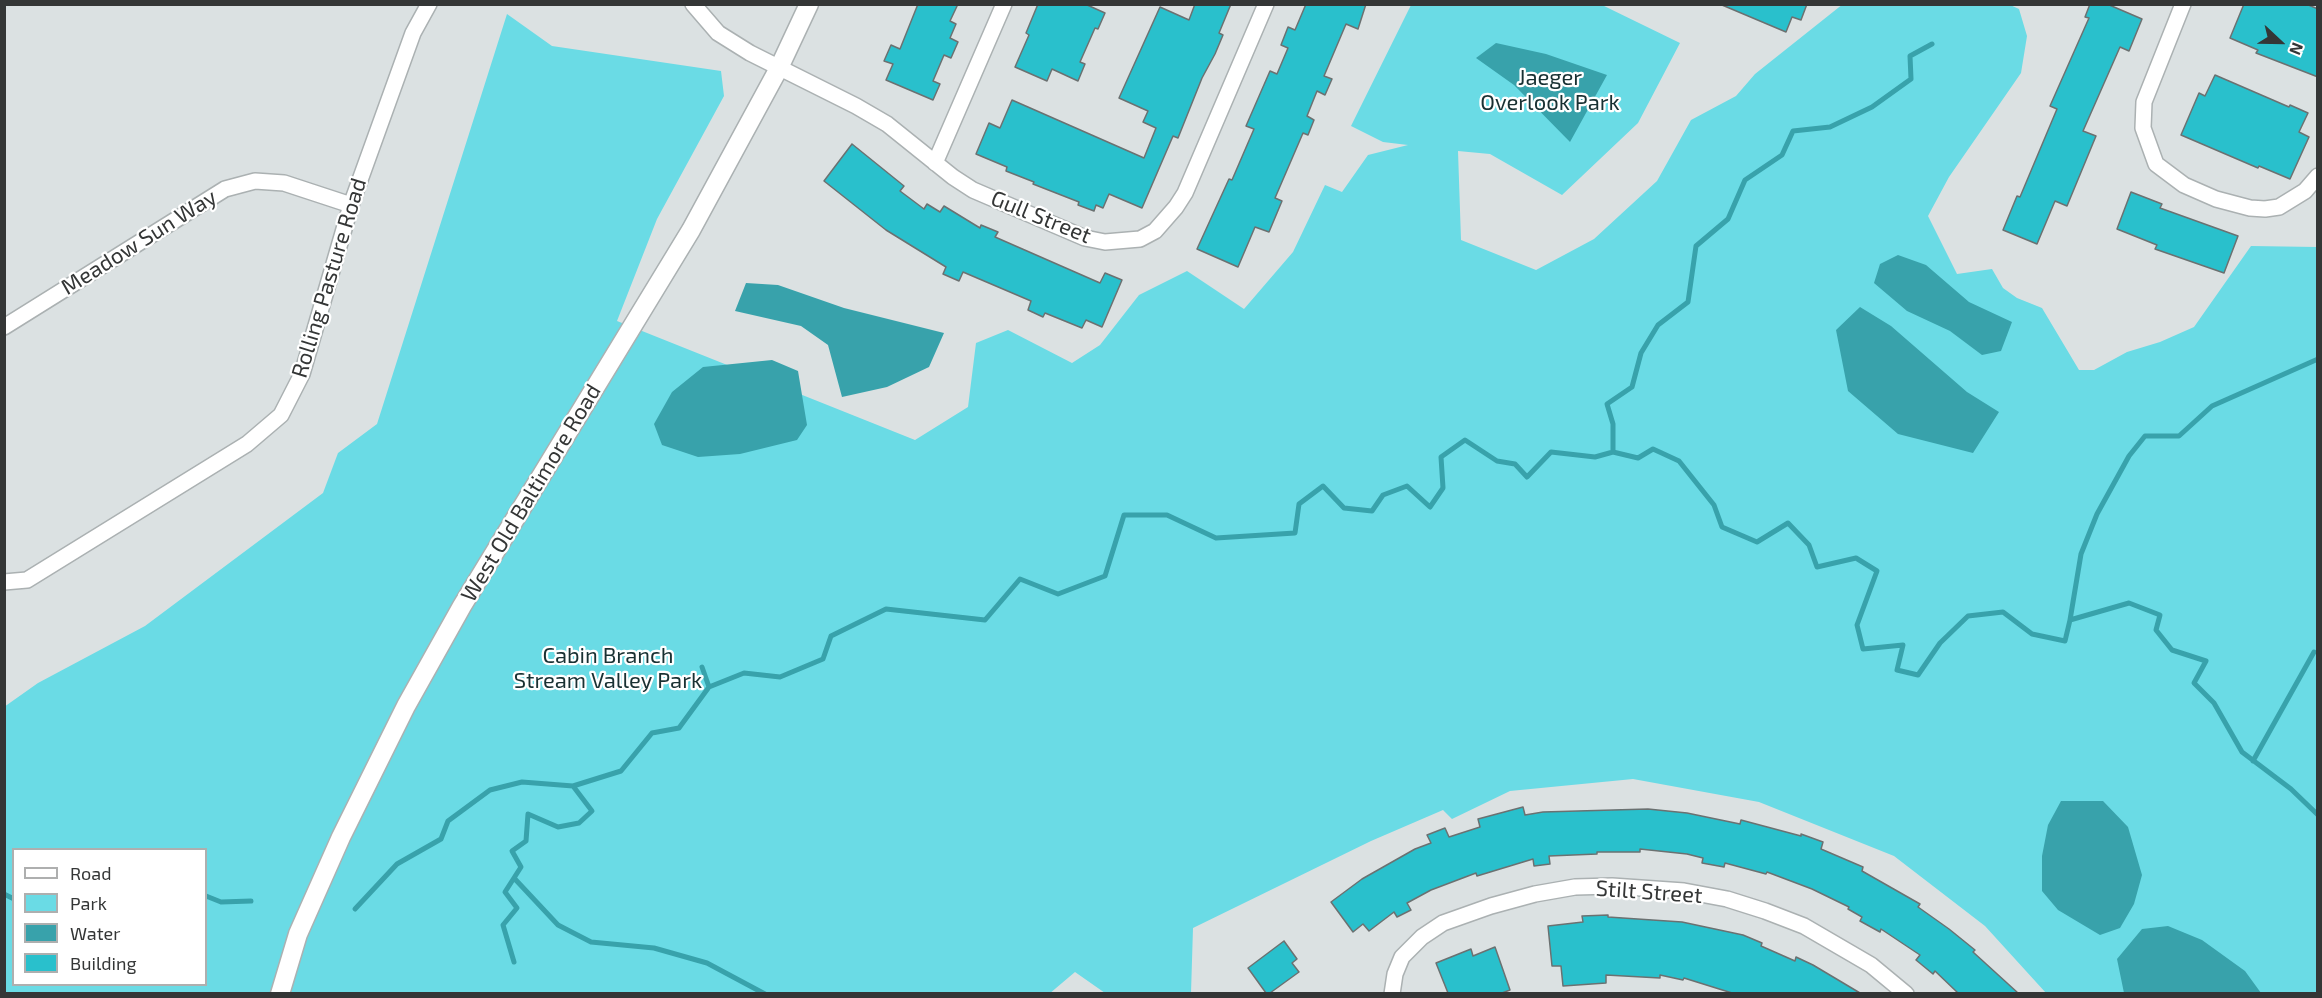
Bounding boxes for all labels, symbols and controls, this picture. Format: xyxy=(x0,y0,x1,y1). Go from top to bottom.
north arrow xyxy=(2250,12,2310,72)
text: N xyxy=(2286,40,2308,58)
park label: Jaeger Overlook Park xyxy=(1480,65,1620,116)
street label: Rolling Pasture Road xyxy=(286,175,372,381)
street label: Meadow Sun Way xyxy=(56,184,222,300)
street label: Gull Street xyxy=(987,185,1095,249)
street label: West Old Baltimore Road xyxy=(456,379,606,607)
park label: Cabin Branch Stream Valley Park xyxy=(514,643,702,694)
legend xyxy=(12,848,207,986)
text: Road xyxy=(70,862,111,884)
street label: Stilt Street xyxy=(1595,875,1703,909)
text: Park xyxy=(70,892,107,914)
text: Water xyxy=(70,922,120,944)
text: Building xyxy=(70,952,137,974)

